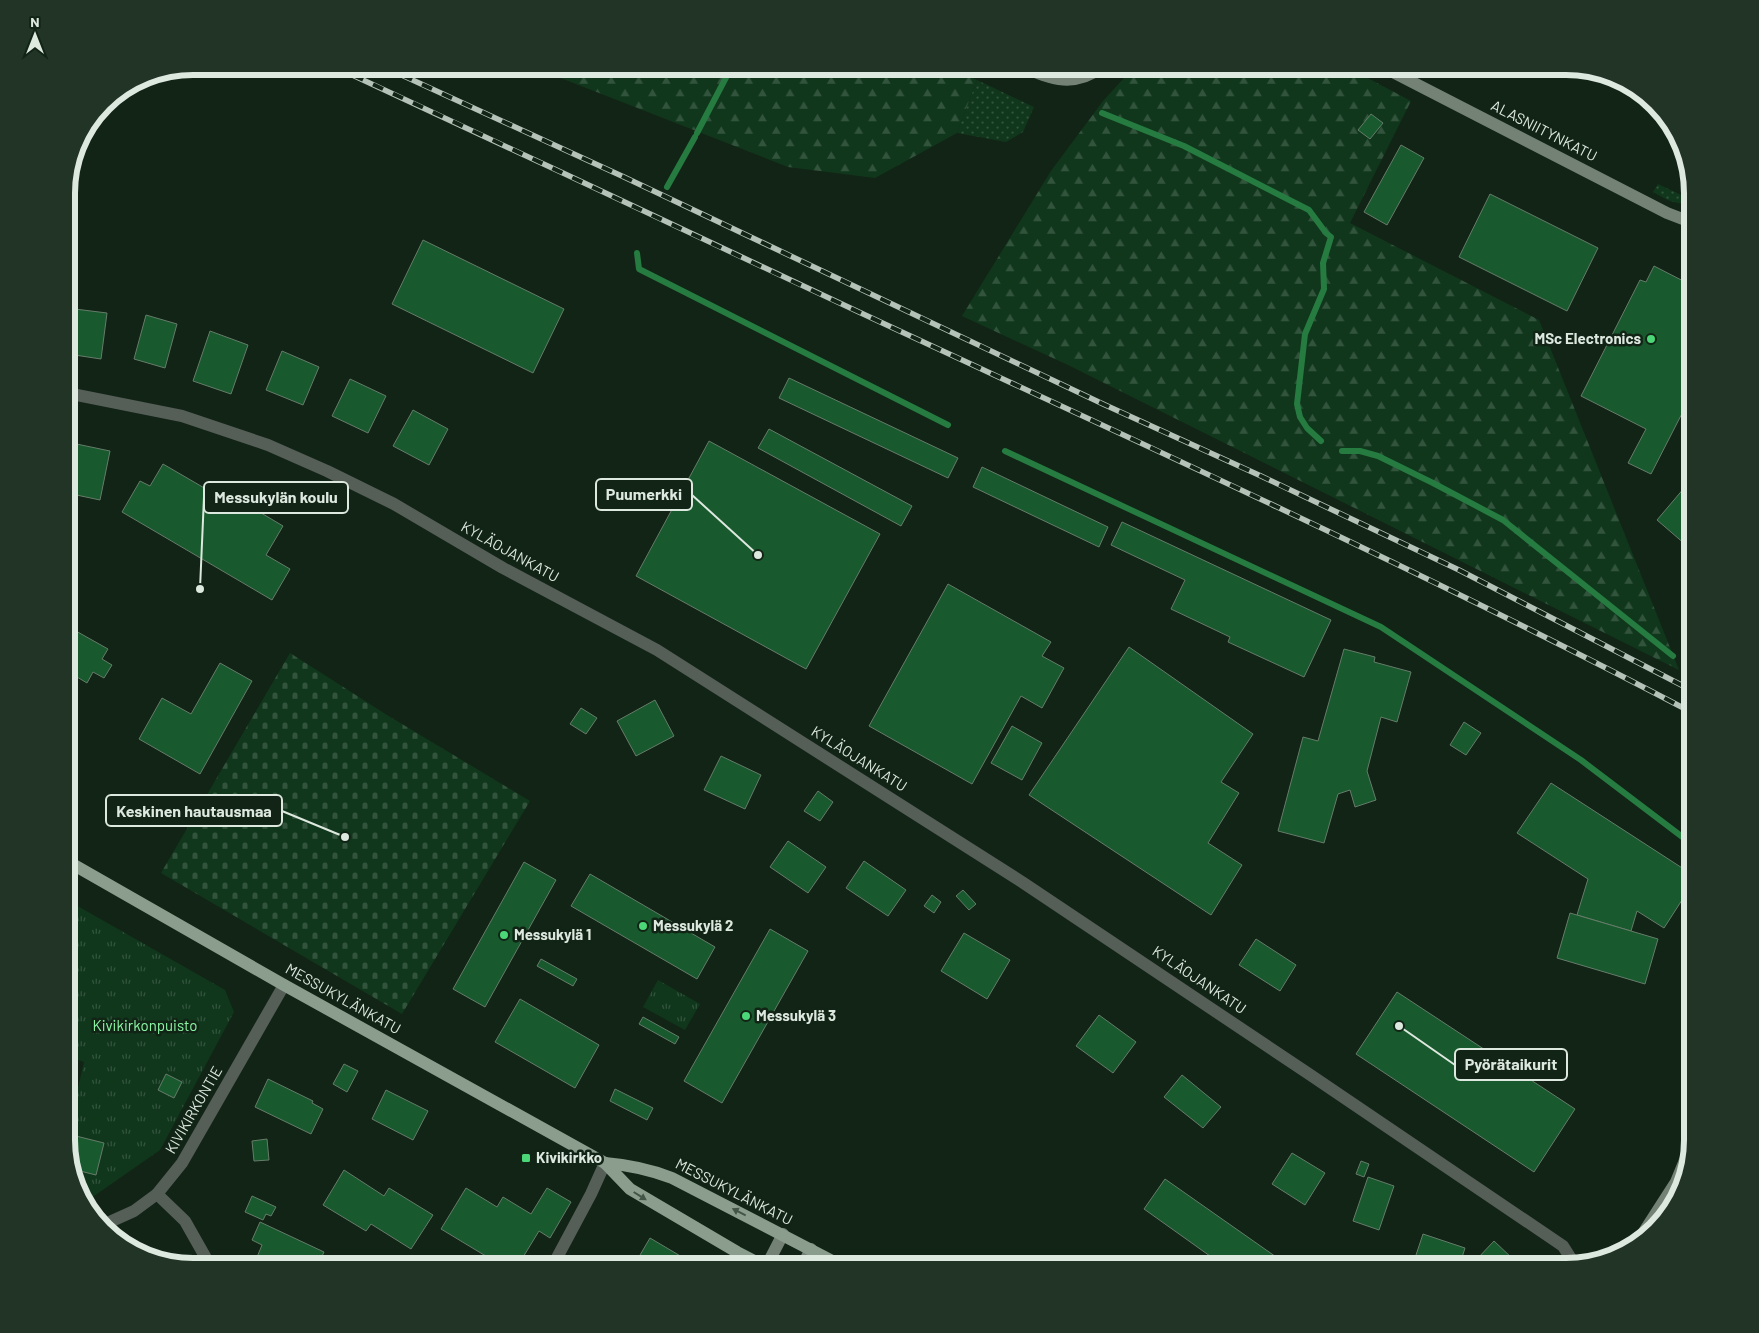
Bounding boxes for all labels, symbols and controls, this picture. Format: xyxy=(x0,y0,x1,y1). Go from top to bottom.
north arrow xyxy=(10,10,60,60)
text: N xyxy=(30,13,40,30)
street label: ALASNIITYNKATU xyxy=(1489,96,1600,165)
place label: MSc Electronics xyxy=(1534,329,1641,347)
marker: MSc Electronics xyxy=(1645,333,1657,345)
callout: Puumerkki xyxy=(596,479,692,510)
callout: Messukylän koulu xyxy=(204,482,348,513)
text: Puumerkki xyxy=(606,484,682,503)
text: Messukylän koulu xyxy=(214,487,338,506)
street label: KYLÄOJANKATU xyxy=(458,517,563,585)
street label: KYLÄOJANKATU xyxy=(808,722,911,795)
callout: Keskinen hautausmaa xyxy=(106,795,282,826)
text: Keskinen hautausmaa xyxy=(116,801,272,820)
place label: Messukylä 2 xyxy=(653,916,734,934)
marker: Messukylä 2 xyxy=(637,920,649,932)
place label: Messukylä 1 xyxy=(514,925,591,943)
marker: Messukylä 1 xyxy=(498,929,510,941)
street label: KYLÄOJANKATU xyxy=(1149,941,1250,1017)
street label: MESSUKYLÄNKATU xyxy=(283,959,404,1037)
place label: Messukylä 3 xyxy=(756,1006,836,1024)
marker: Messukylä 3 xyxy=(740,1010,752,1022)
park label: Kivikirkonpuisto xyxy=(93,1016,198,1034)
callout: Pyörätaikurit xyxy=(1455,1049,1567,1080)
text: Pyörätaikurit xyxy=(1465,1054,1557,1073)
street label: KIVIKIRKONTIE xyxy=(161,1063,225,1156)
place label: Kivikirkko xyxy=(536,1148,602,1166)
marker: Kivikirkko xyxy=(520,1152,532,1164)
street label: MESSUKYLÄNKATU xyxy=(673,1154,796,1228)
one-way arrow xyxy=(634,1191,647,1200)
one-way arrow xyxy=(732,1208,747,1216)

